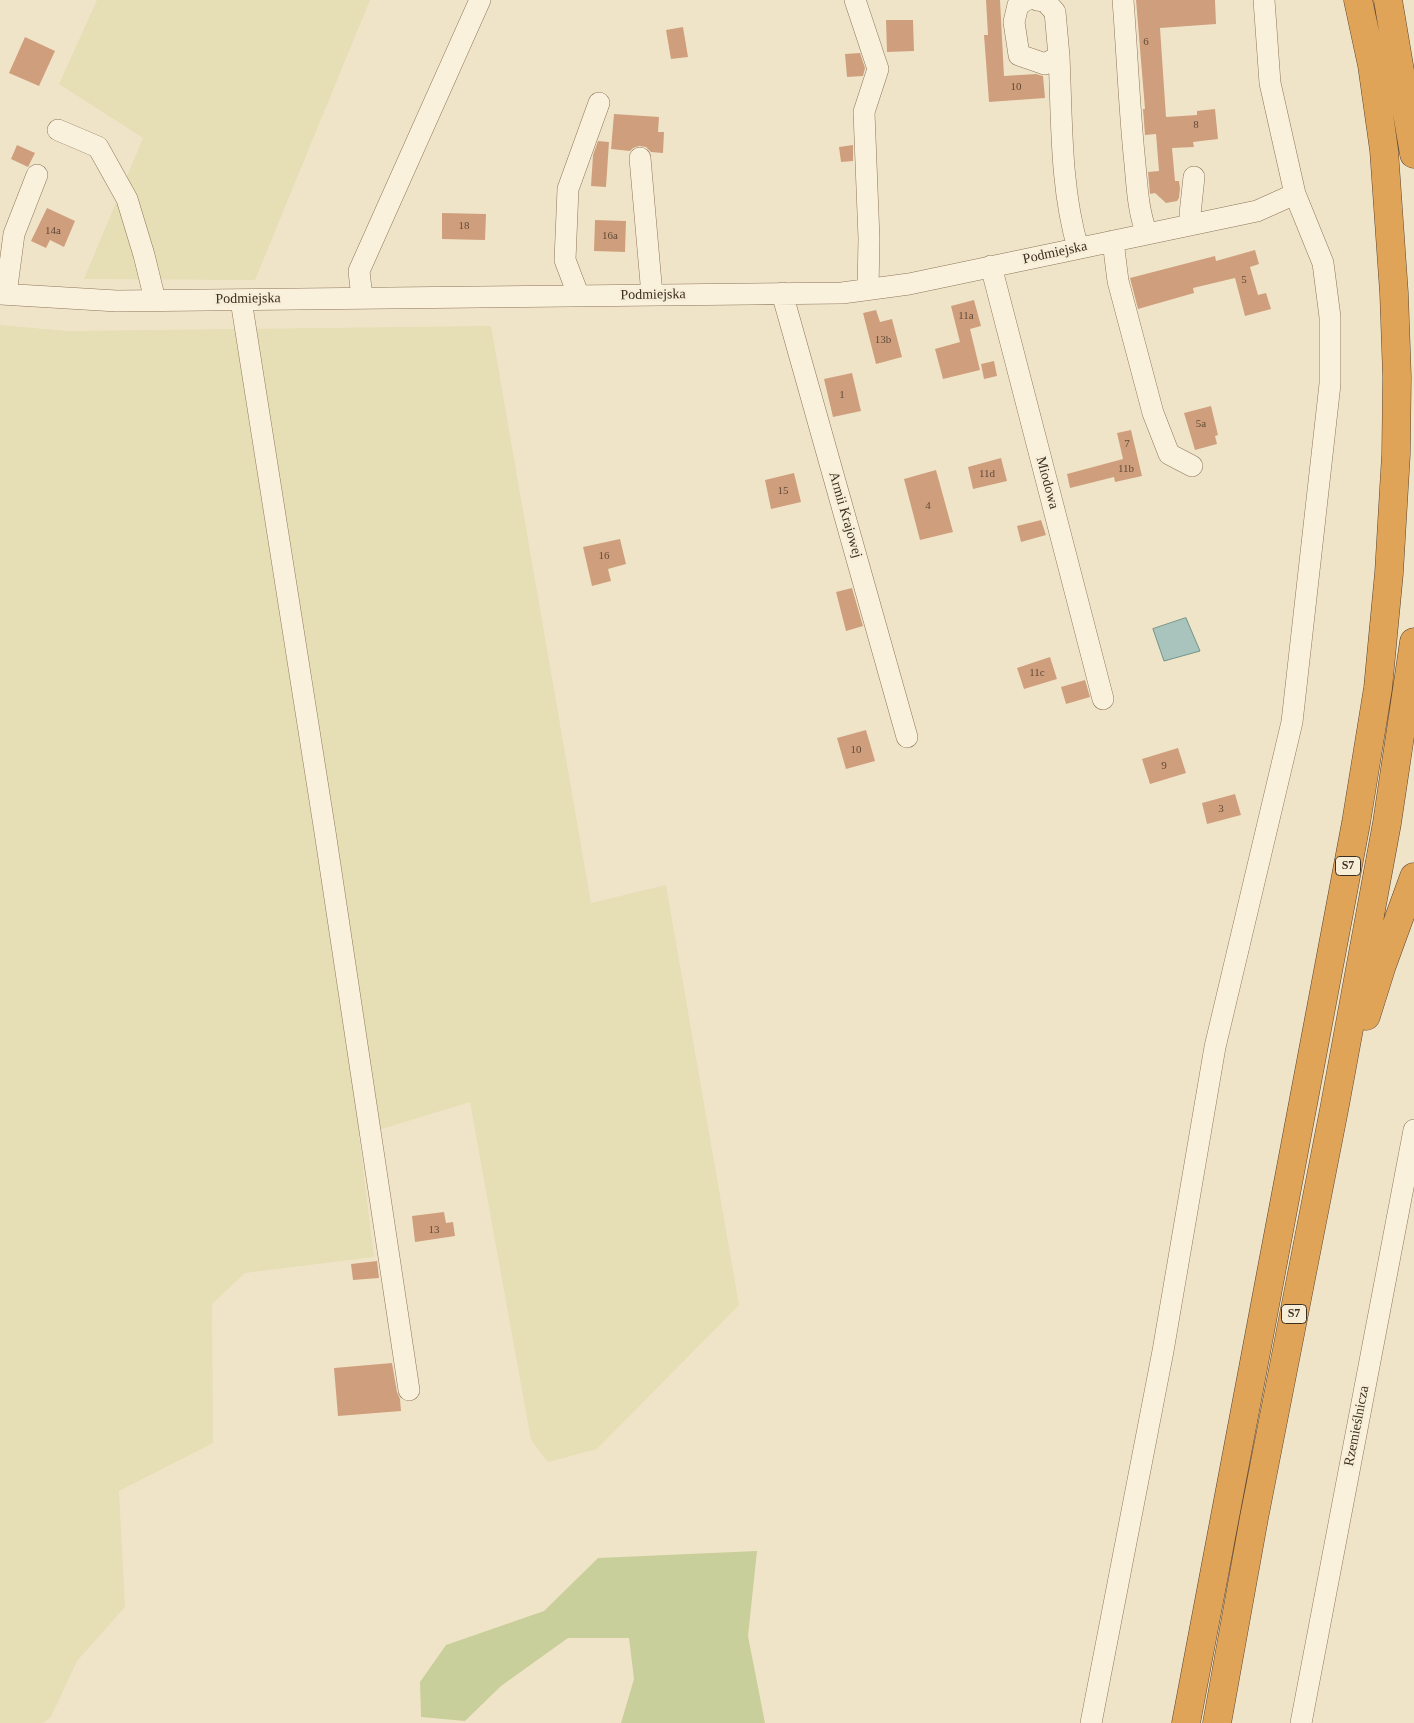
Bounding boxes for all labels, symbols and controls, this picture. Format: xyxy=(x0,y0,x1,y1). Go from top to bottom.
house number: 6 xyxy=(1143,35,1149,49)
house number: 10 xyxy=(1010,80,1021,94)
house number: 8 xyxy=(1193,118,1199,132)
house number: 18 xyxy=(458,219,469,233)
house number: 14a xyxy=(45,224,61,238)
house number: 16a xyxy=(602,229,618,243)
street label: Podmiejska xyxy=(1021,238,1089,268)
house number: 5 xyxy=(1241,273,1247,287)
street label: Podmiejska xyxy=(620,286,686,304)
street label: Podmiejska xyxy=(215,290,281,308)
house number: 11a xyxy=(958,309,974,323)
house number: 13b xyxy=(875,333,891,347)
house number: 1 xyxy=(839,388,845,402)
house number: 5a xyxy=(1196,417,1206,431)
house number: 7 xyxy=(1124,437,1130,451)
street label: Miodowa xyxy=(1032,455,1062,511)
house number: 11b xyxy=(1118,462,1134,476)
house number: 11d xyxy=(979,467,995,481)
street label: Armii Krajowej xyxy=(825,470,865,560)
house number: 15 xyxy=(778,484,788,498)
house number: 4 xyxy=(925,499,931,513)
house number: 16 xyxy=(598,549,610,563)
house number: 11c xyxy=(1029,666,1045,680)
house number: 10 xyxy=(850,743,861,757)
house number: 9 xyxy=(1161,759,1167,773)
house number: 3 xyxy=(1218,802,1224,816)
road number: S7 xyxy=(1336,856,1360,876)
house number: 13 xyxy=(428,1223,439,1237)
road number: S7 xyxy=(1282,1305,1306,1324)
street label: Rzemieślnicza xyxy=(1341,1384,1373,1468)

